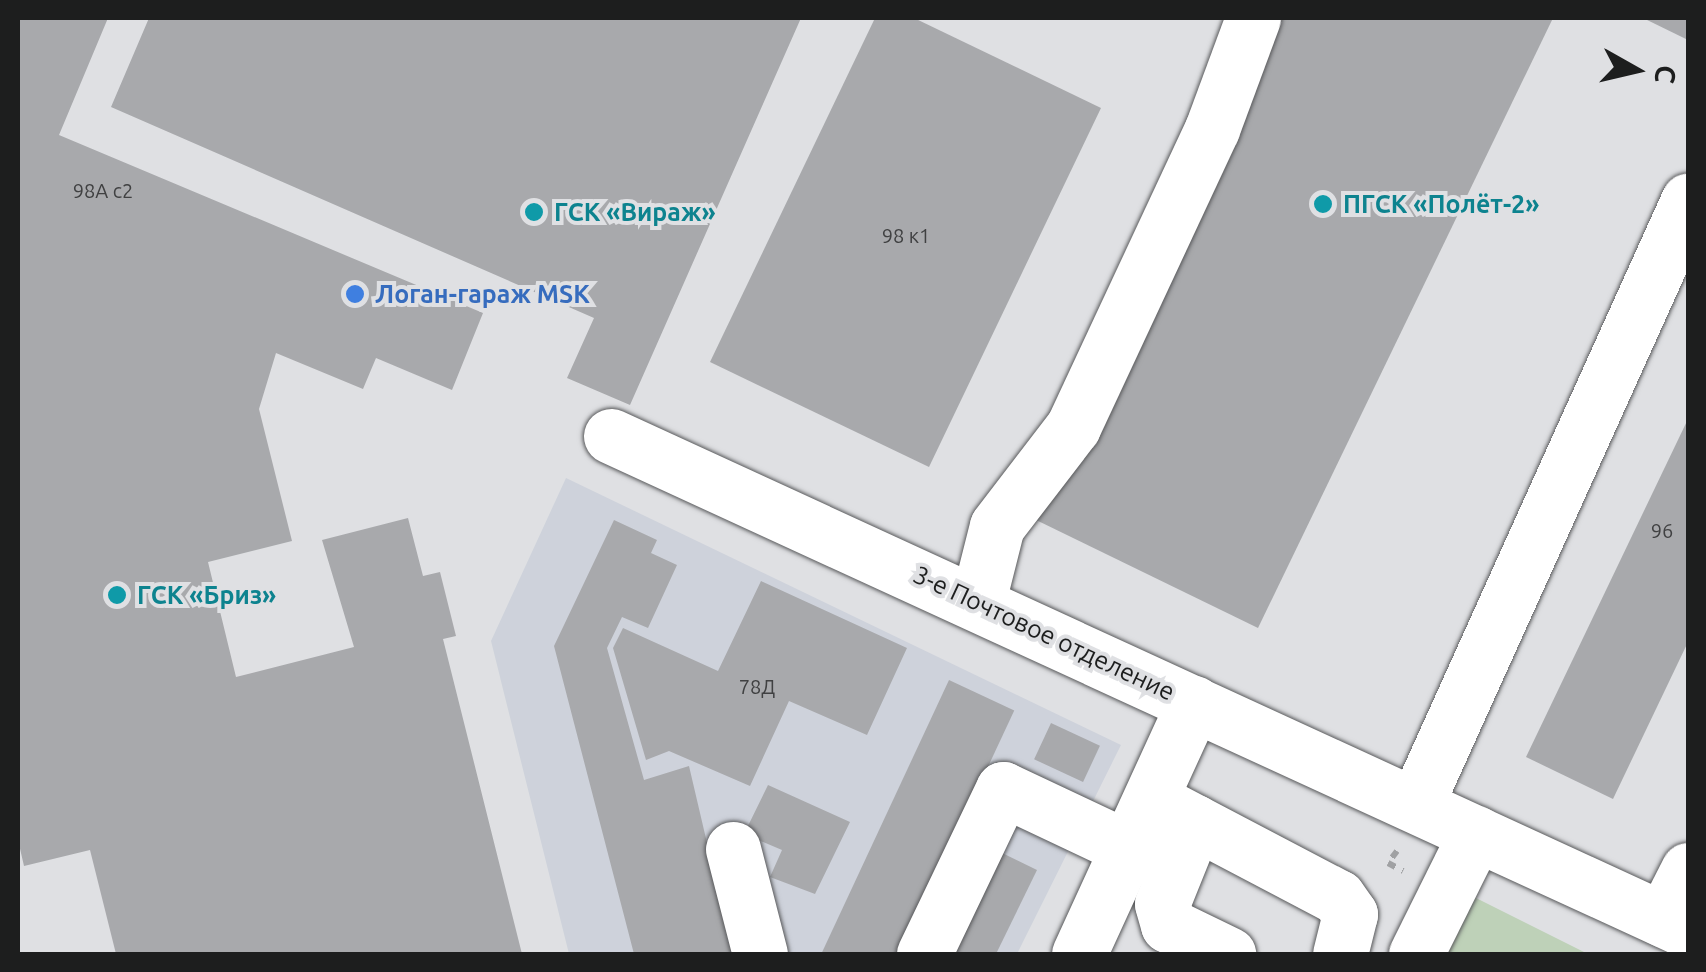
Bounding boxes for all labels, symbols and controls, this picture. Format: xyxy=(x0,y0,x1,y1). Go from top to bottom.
north arrow xyxy=(1586,20,1686,120)
text: С xyxy=(1650,63,1683,85)
house number: 98А с2 xyxy=(73,178,133,202)
place label: ПГСК «Полёт-2» xyxy=(1343,189,1539,219)
marker: ПГСК «Полёт-2» xyxy=(1312,193,1334,215)
place label: ГСК «Вираж» xyxy=(554,197,716,227)
marker: ГСК «Вираж» xyxy=(523,201,545,223)
house number: 98 к1 xyxy=(882,223,930,247)
place label: Логан-гараж MSK xyxy=(375,279,590,309)
marker: Логан-гараж MSK xyxy=(344,283,366,305)
house number: 96 xyxy=(1651,518,1673,542)
street label: 3-е Почтовое отделение xyxy=(909,559,1179,707)
place label: ГСК «Бриз» xyxy=(137,580,276,610)
marker: ГСК «Бриз» xyxy=(106,584,128,606)
house number: 78Д xyxy=(739,674,775,698)

